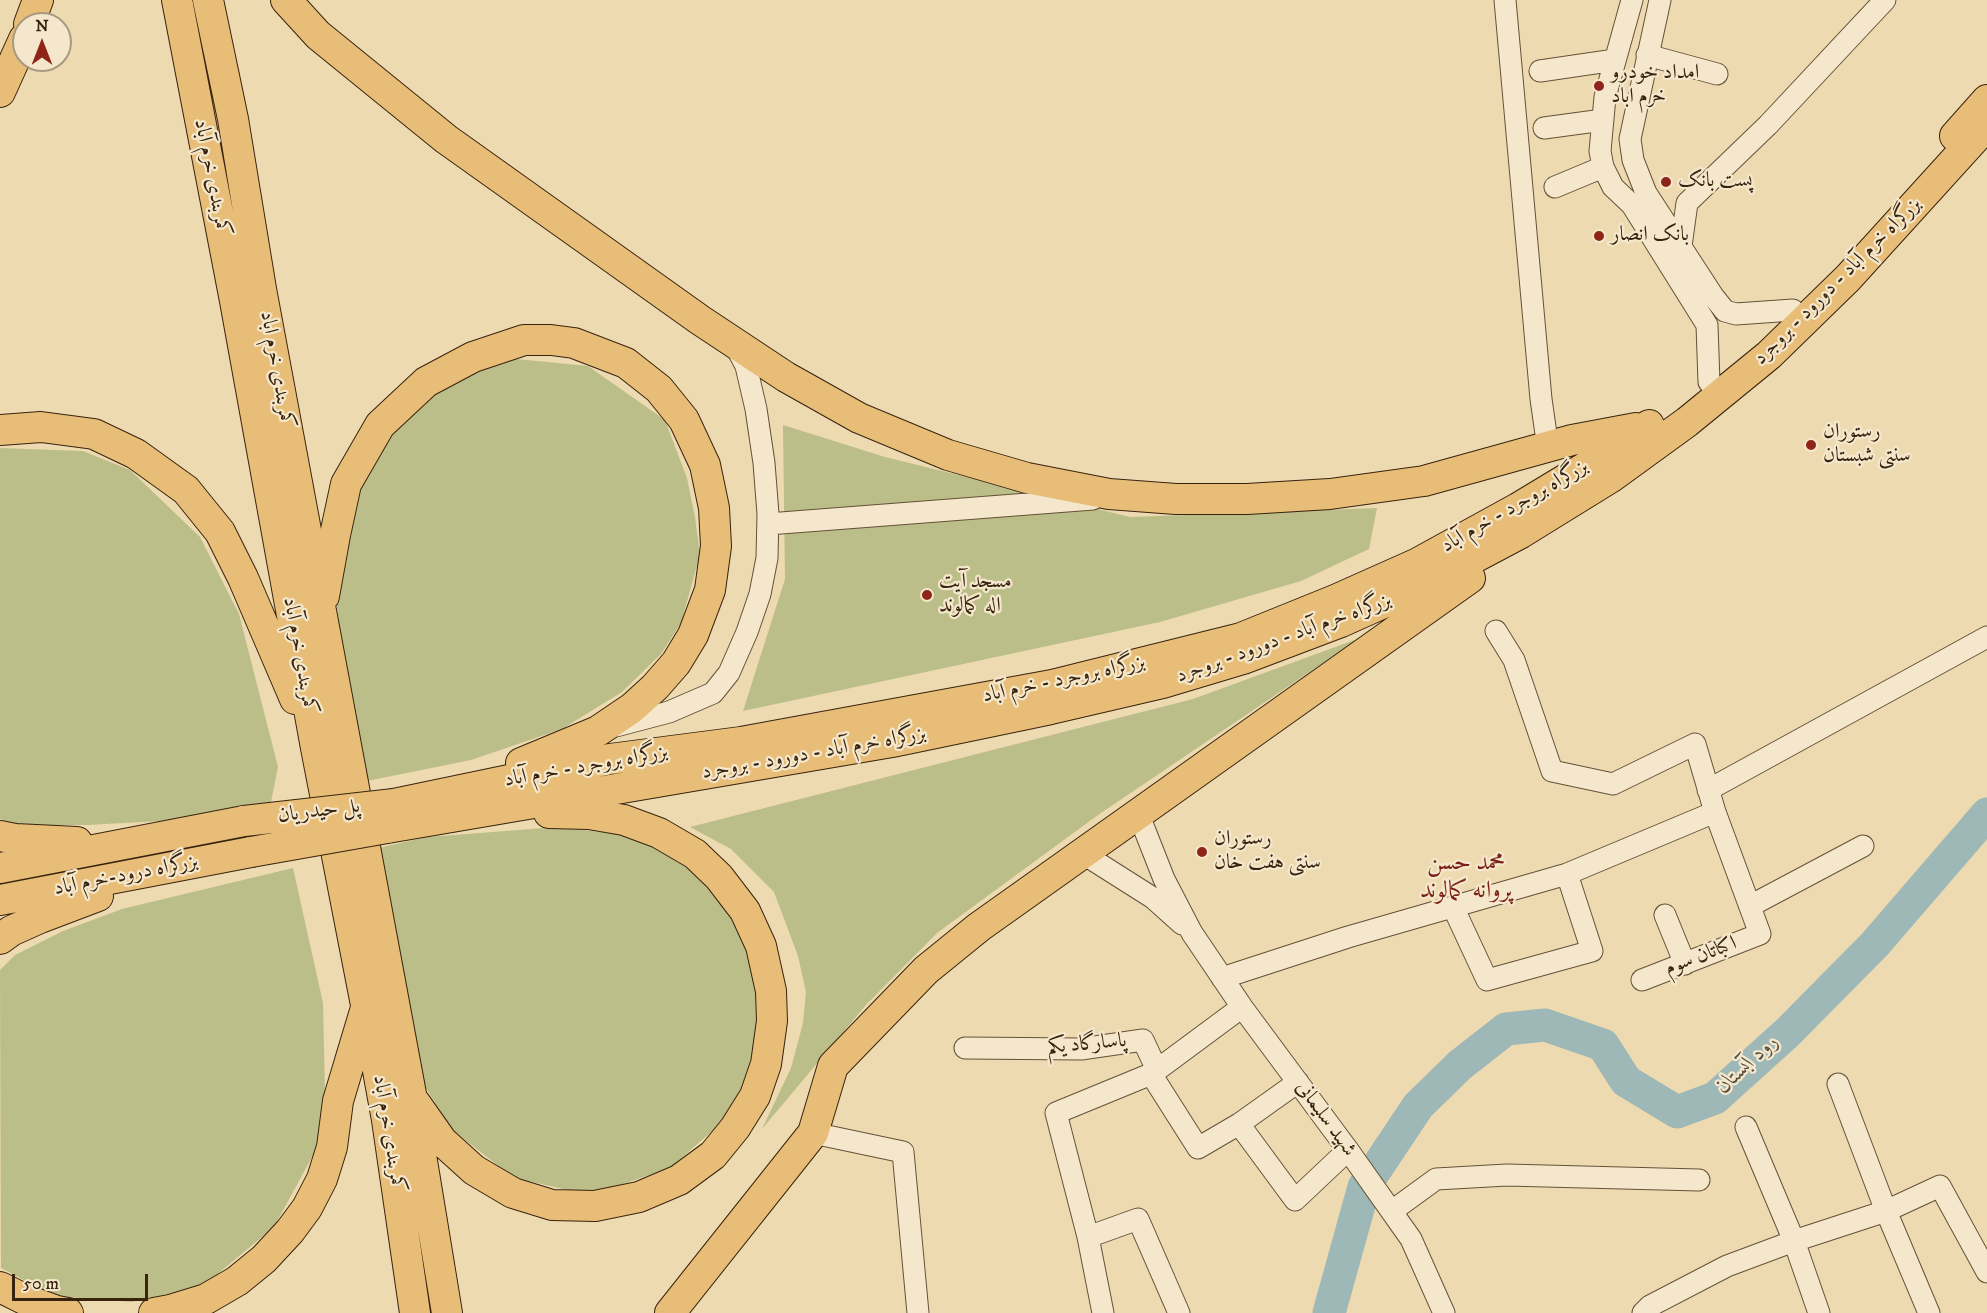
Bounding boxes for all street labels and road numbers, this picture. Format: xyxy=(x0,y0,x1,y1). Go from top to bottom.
street label: کمربندی خرم آباد xyxy=(187,117,235,239)
street label: بزرگراه خرم آباد - دورود - بروجرد xyxy=(1749,193,1927,371)
street label: کمربندی خرم اباد xyxy=(253,309,299,431)
street label: بزرگراه بروجرد - خرم آباد xyxy=(1437,455,1593,559)
street label: بزرگراه خرم آباد - دورود - بروجرد xyxy=(1173,588,1395,690)
street label: کمربندی خرم آباد xyxy=(276,595,322,717)
street label: بزرگراه بروجرد - خرم آباد xyxy=(980,650,1148,710)
street label: بزرگراه خرم آباد - دورود - بروجرد xyxy=(700,722,928,786)
street label: بزرگراه بروجرد - خرم آباد xyxy=(502,740,670,794)
street label: پل حیدریان xyxy=(277,794,361,830)
street label: بزرگراه درود-خرم آباد xyxy=(52,850,200,902)
street label: اکباتان سوم xyxy=(1661,932,1741,982)
street label: پاسارگاد یکم xyxy=(1046,1029,1128,1061)
street label: کمربندی خرم آباد xyxy=(366,1073,410,1195)
street label: شهید سلیمانی xyxy=(1289,1076,1361,1162)

